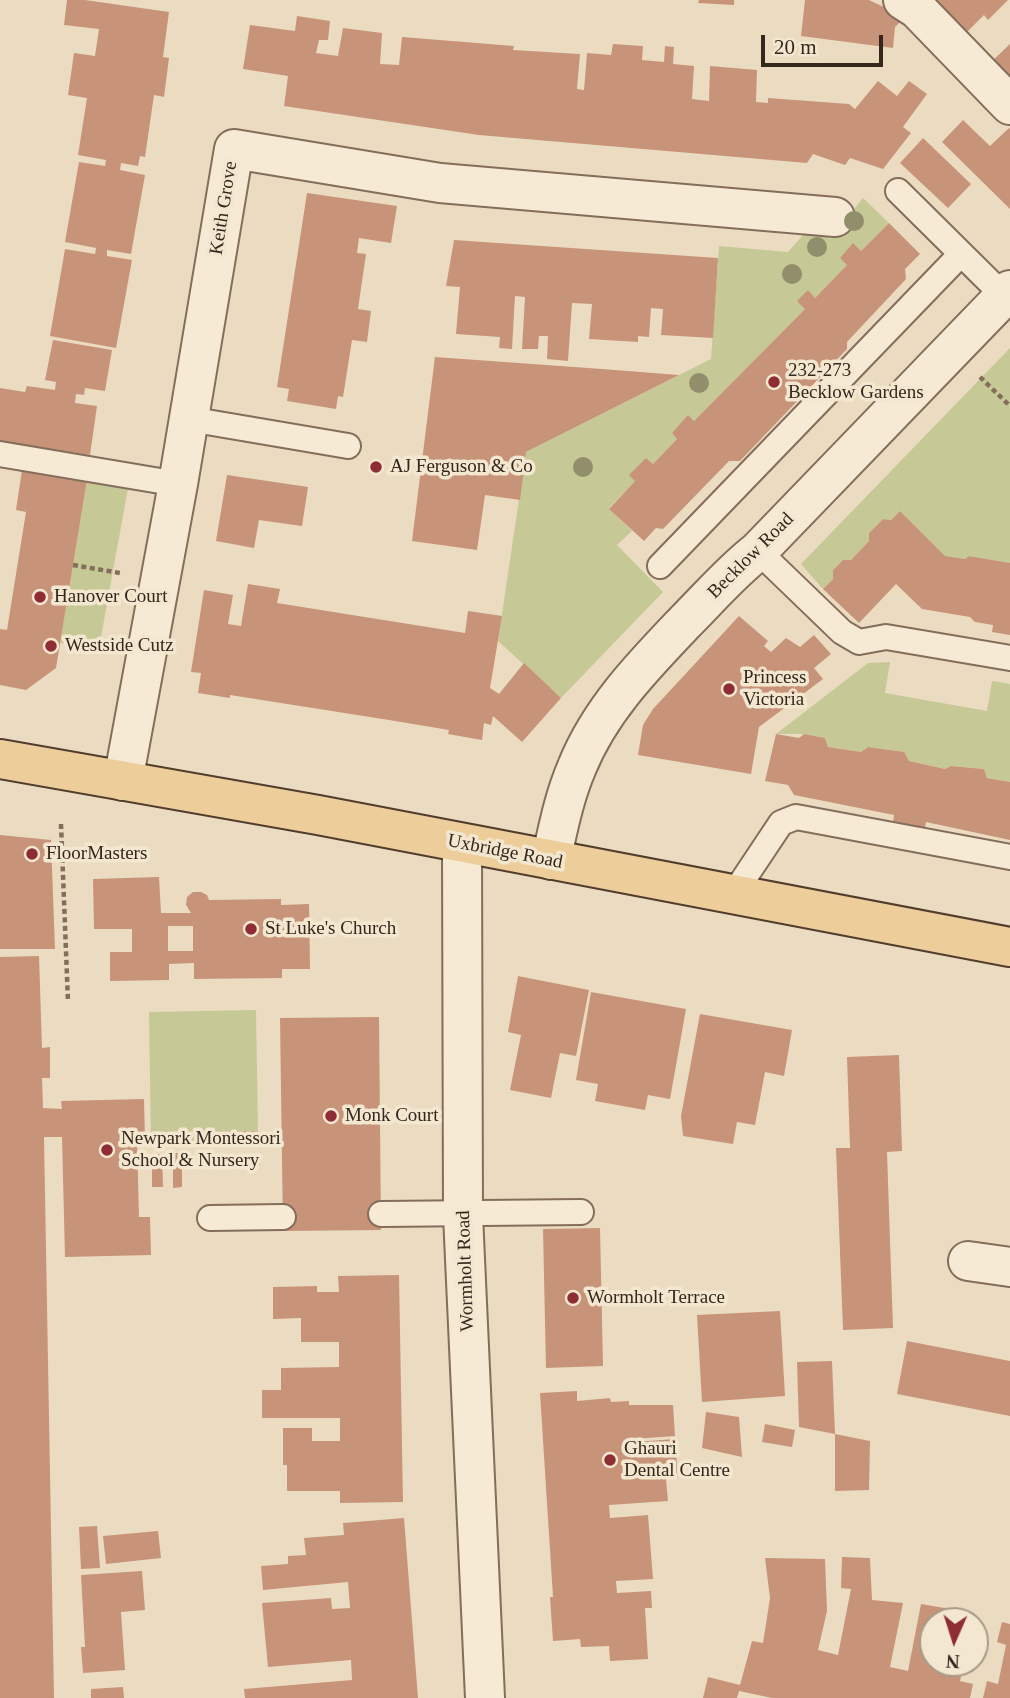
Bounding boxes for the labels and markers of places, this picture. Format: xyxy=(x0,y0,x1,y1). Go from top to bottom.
place label: 232-273 Becklow Gardens xyxy=(788,360,924,404)
marker: 232-273 Becklow Gardens xyxy=(766,374,782,390)
place label: AJ Ferguson & Co xyxy=(390,456,533,478)
marker: AJ Ferguson & Co xyxy=(368,459,384,475)
place label: Hanover Court xyxy=(54,586,167,608)
marker: Hanover Court xyxy=(32,589,48,605)
place label: Westside Cutz xyxy=(65,635,174,657)
marker: Westside Cutz xyxy=(43,638,59,654)
place label: Princess Victoria xyxy=(743,667,806,711)
marker: Princess Victoria xyxy=(721,681,737,697)
place label: FloorMasters xyxy=(46,843,147,865)
marker: FloorMasters xyxy=(24,846,40,862)
place label: St Luke's Church xyxy=(265,918,396,940)
marker: St Luke's Church xyxy=(243,921,259,937)
place label: Monk Court xyxy=(345,1105,438,1127)
marker: Monk Court xyxy=(323,1108,339,1124)
place label: Newpark Montessori School & Nursery xyxy=(121,1128,281,1172)
marker: Newpark Montessori School & Nursery xyxy=(99,1142,115,1158)
place label: Wormholt Terrace xyxy=(587,1287,725,1309)
marker: Wormholt Terrace xyxy=(565,1290,581,1306)
place label: Ghauri Dental Centre xyxy=(624,1438,730,1482)
marker: Ghauri Dental Centre xyxy=(602,1452,618,1468)

